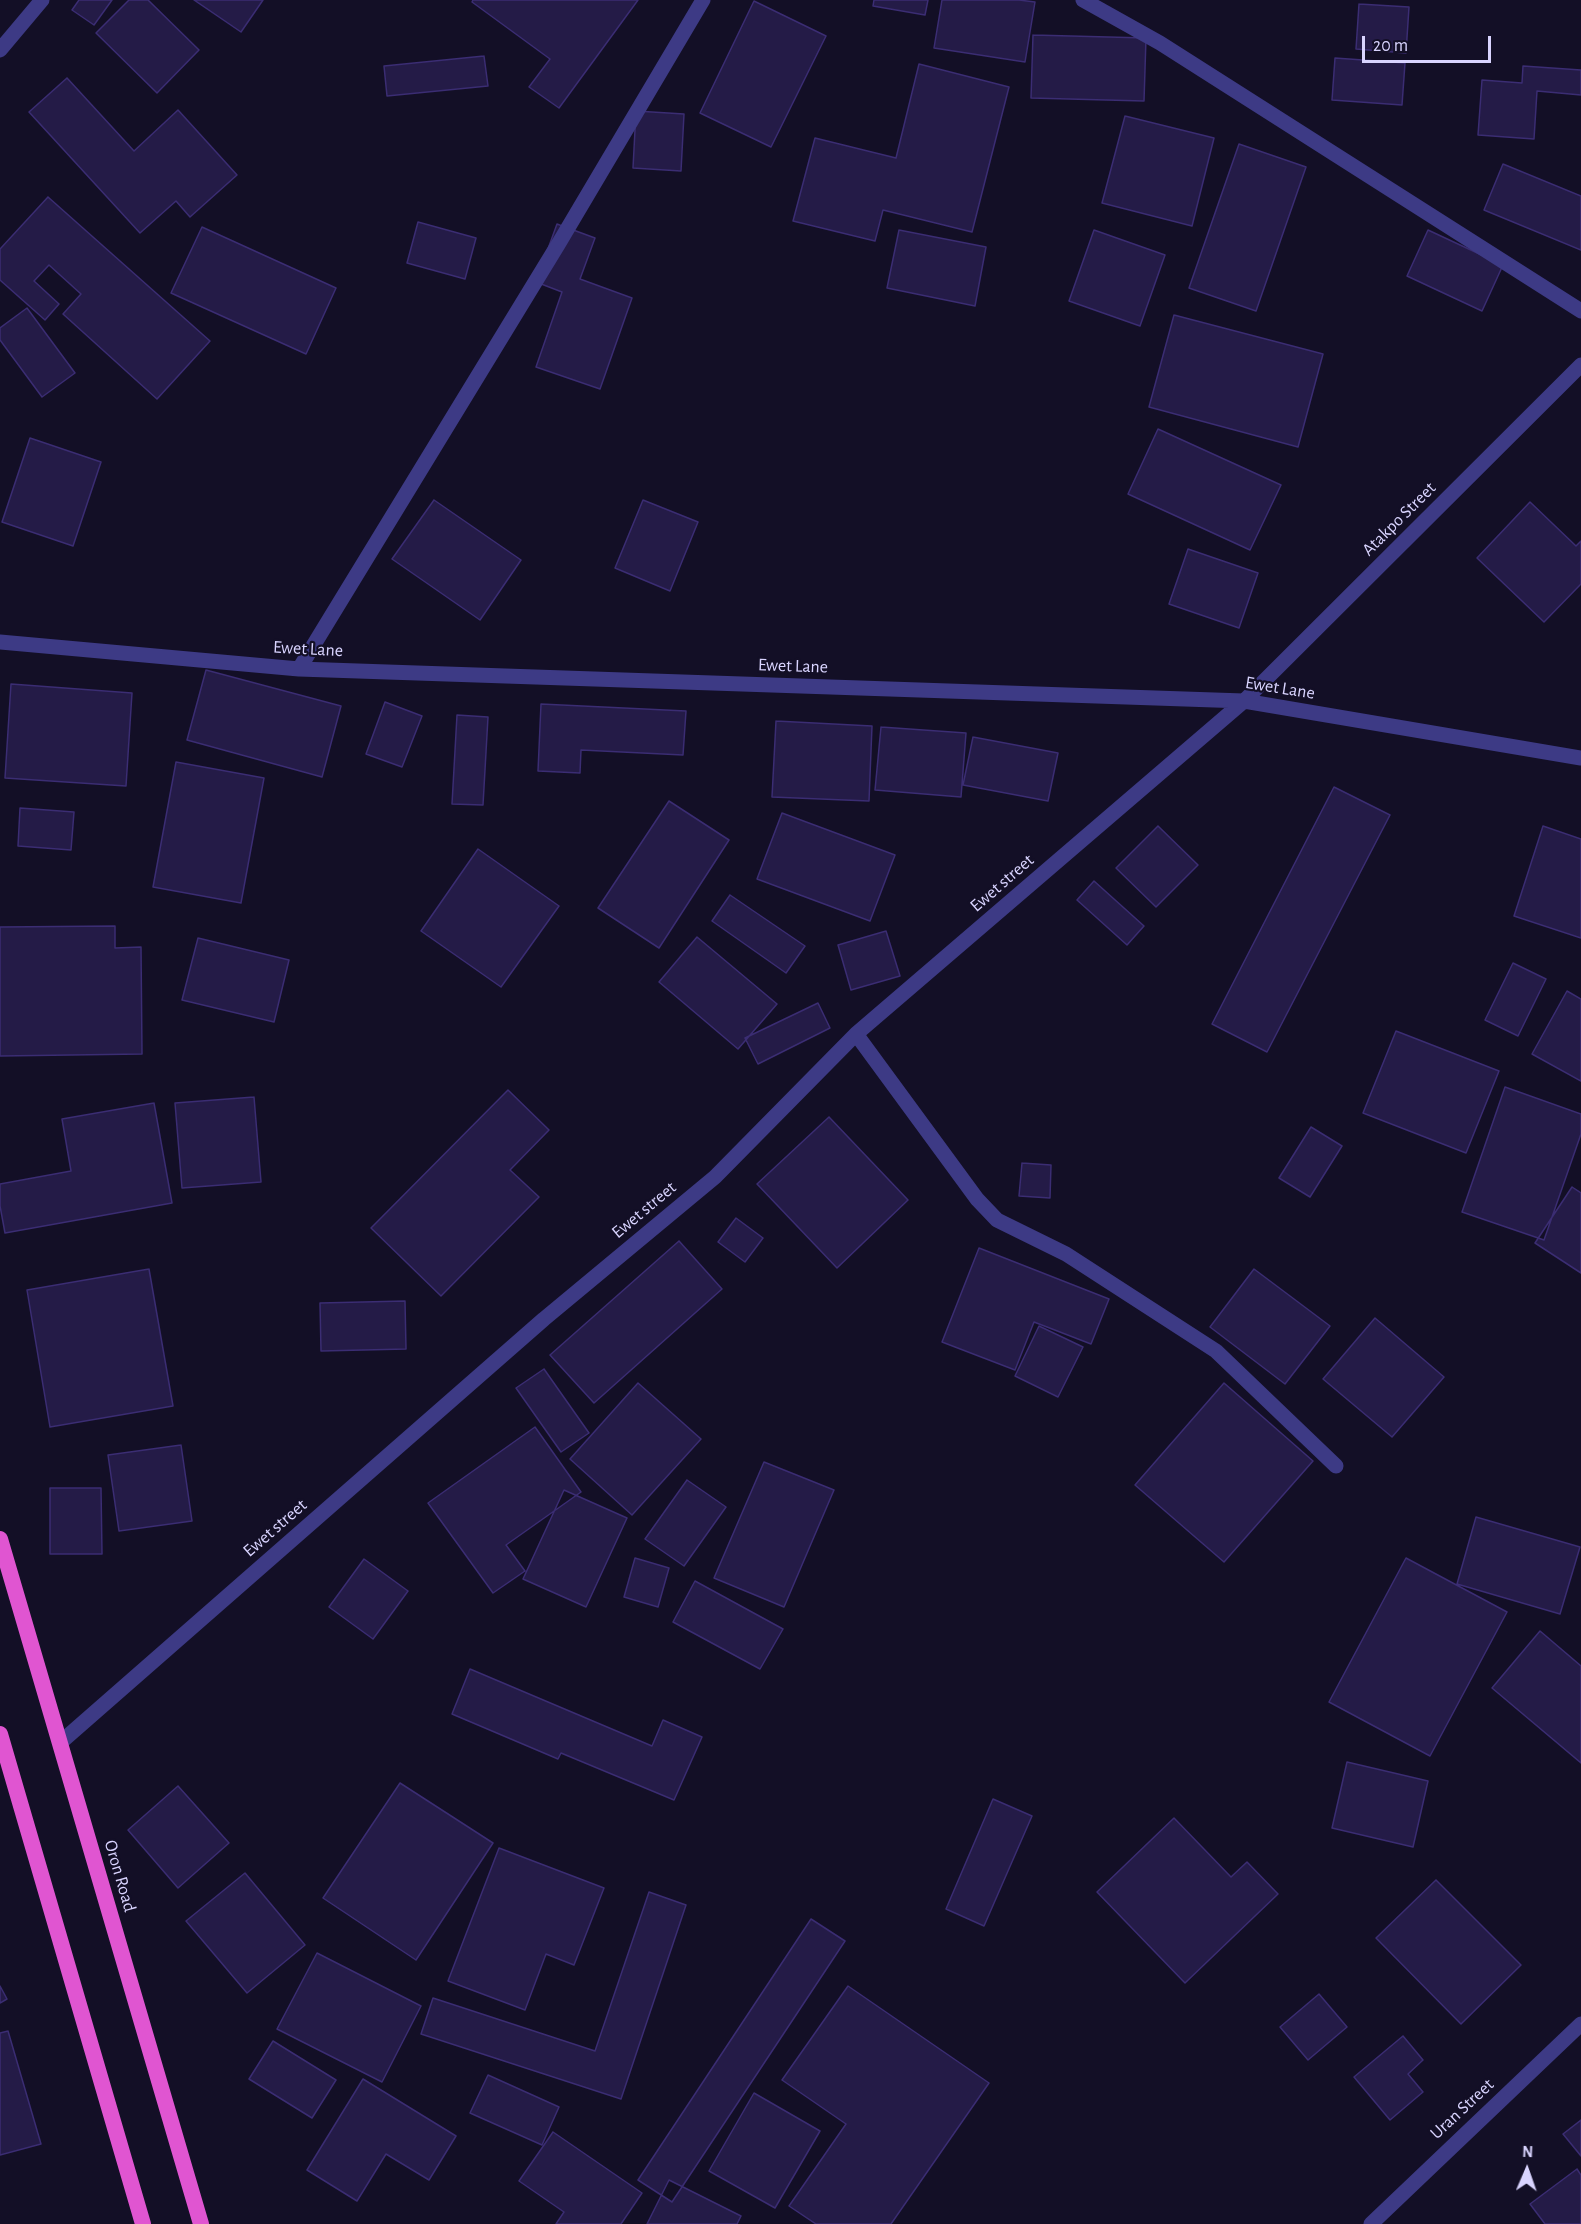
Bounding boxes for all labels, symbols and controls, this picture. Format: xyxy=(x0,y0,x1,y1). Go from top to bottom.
scale bar xyxy=(1365,24,1494,62)
text: 20 m xyxy=(1373,37,1408,55)
street label: Atakpo Street xyxy=(1358,478,1440,560)
street label: Ewet Lane xyxy=(272,636,344,662)
street label: Ewet Lane xyxy=(758,654,828,678)
street label: Ewet Lane xyxy=(1244,672,1316,704)
street label: Ewet street xyxy=(966,849,1038,917)
street label: Ewet street xyxy=(607,1177,681,1243)
street label: Ewet street xyxy=(239,1494,311,1562)
street label: Oron Road xyxy=(99,1837,141,1915)
street label: Uran Street xyxy=(1426,2074,1498,2144)
north arrow xyxy=(1497,2140,1557,2200)
text: N xyxy=(1522,2144,1533,2160)

